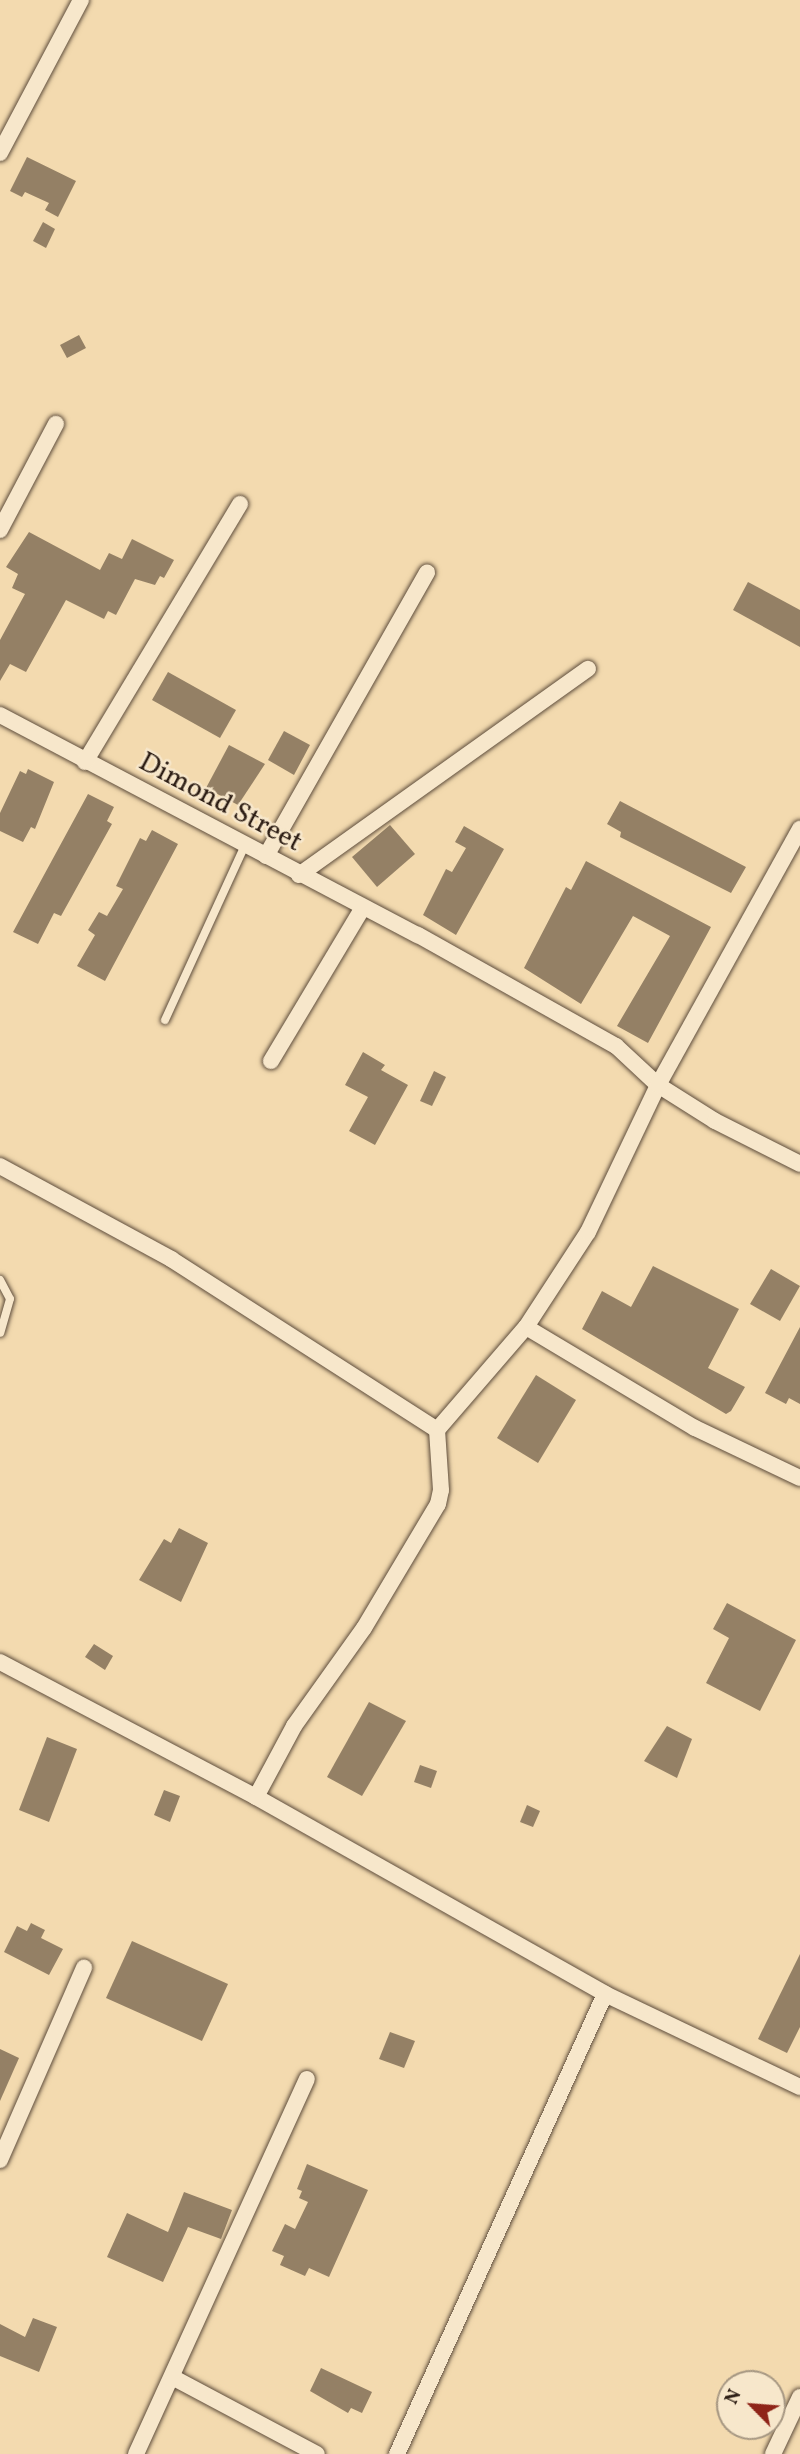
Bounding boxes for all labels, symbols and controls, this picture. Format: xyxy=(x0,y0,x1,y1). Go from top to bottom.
street label: Dimond Street xyxy=(133,746,307,860)
north arrow xyxy=(716,2370,786,2440)
text: N xyxy=(719,2385,748,2409)

